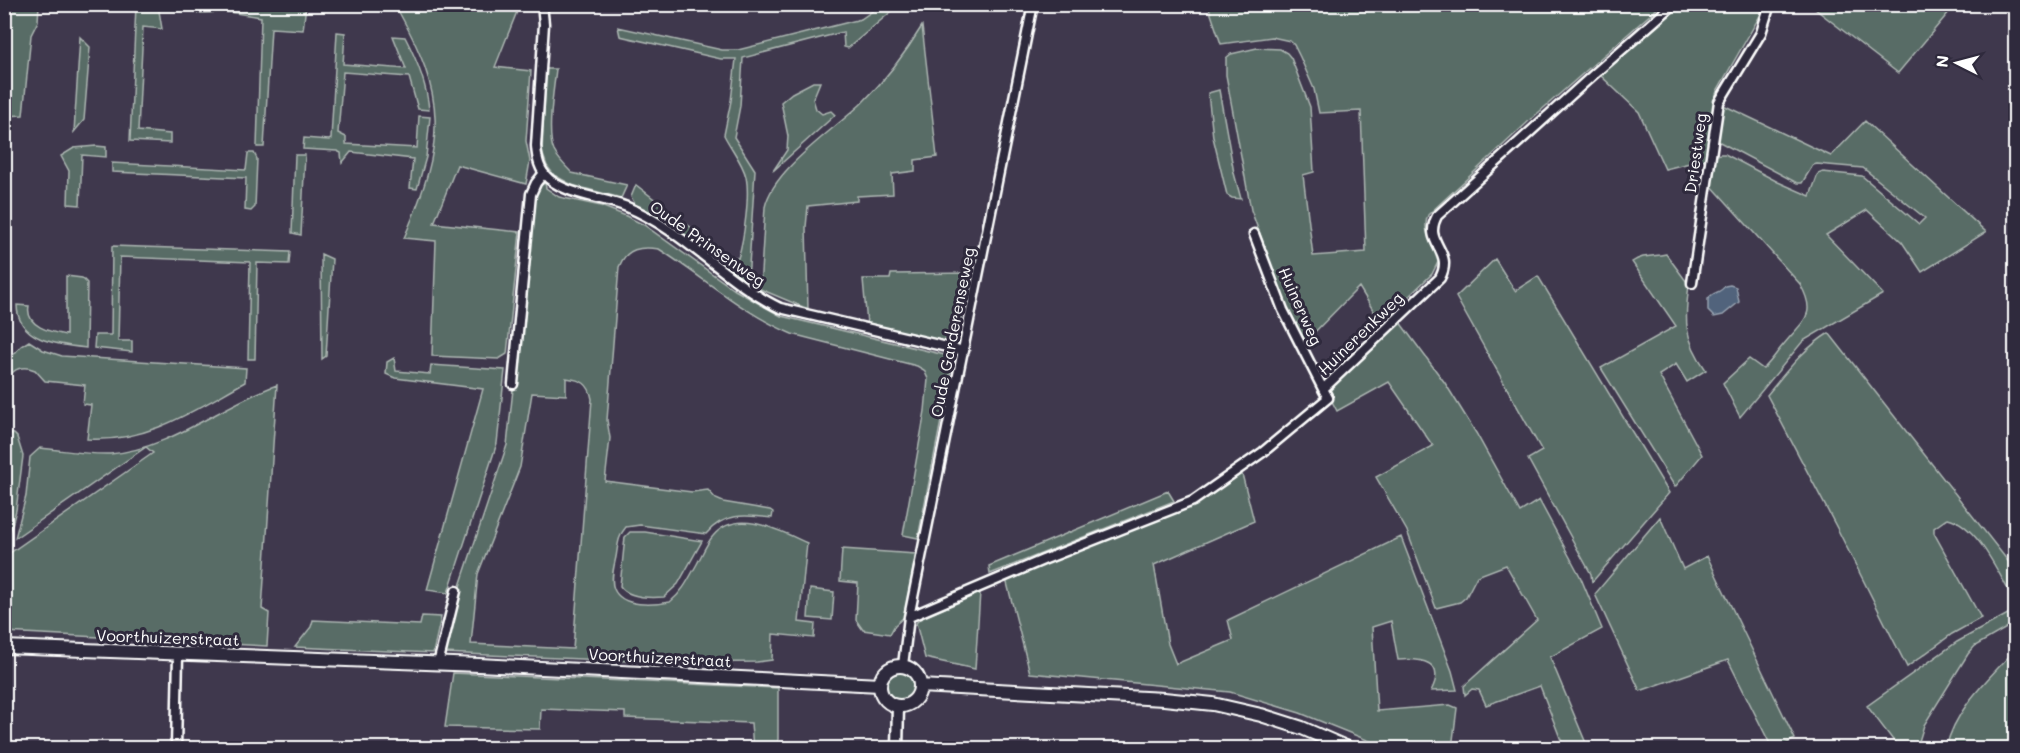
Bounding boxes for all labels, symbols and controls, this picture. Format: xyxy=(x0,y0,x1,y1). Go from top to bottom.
north arrow xyxy=(1927,33,1987,93)
text: N xyxy=(1931,54,1953,69)
street label: Driestweg xyxy=(1679,112,1711,194)
street label: Oude Prinsenweg xyxy=(646,195,770,291)
street label: Oude Garderenseweg xyxy=(925,245,979,419)
street label: Huinerweg xyxy=(1274,264,1328,348)
street label: Huinerenkweg xyxy=(1313,287,1407,379)
street label: Voorthuizerstraat xyxy=(96,624,240,650)
street label: Voorthuizerstraat xyxy=(588,643,732,671)

